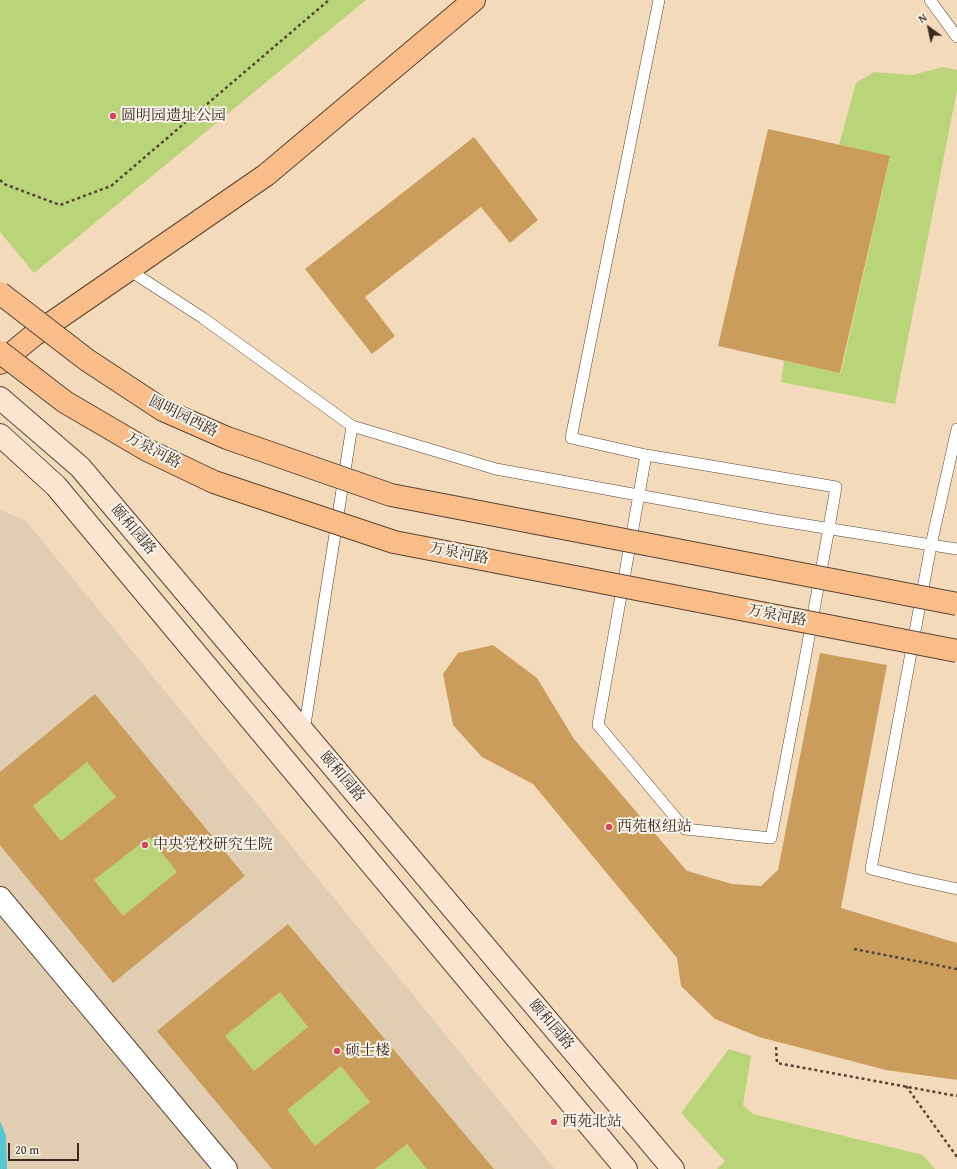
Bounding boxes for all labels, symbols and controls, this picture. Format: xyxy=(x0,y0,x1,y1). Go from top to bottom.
north arrow xyxy=(909,8,949,48)
text: N xyxy=(915,9,930,27)
place label: 圆明园遗址公园 xyxy=(121,107,226,125)
marker: 圆明园遗址公园 xyxy=(108,111,118,121)
street label: 圆明园西路 xyxy=(145,392,221,442)
street label: 万泉河路 xyxy=(122,429,184,473)
street label: 颐和园路 xyxy=(107,501,159,559)
street label: 万泉河路 xyxy=(428,539,490,569)
street label: 万泉河路 xyxy=(746,601,808,631)
street label: 颐和园路 xyxy=(316,748,368,806)
place label: 西苑枢纽站 xyxy=(617,818,692,836)
marker: 西苑枢纽站 xyxy=(604,822,614,832)
place label: 中央党校研究生院 xyxy=(153,836,273,854)
marker: 中央党校研究生院 xyxy=(140,840,150,850)
street label: 颐和园路 xyxy=(525,996,577,1054)
place label: 硕士楼 xyxy=(345,1042,390,1060)
marker: 硕士楼 xyxy=(332,1046,342,1056)
place label: 西苑北站 xyxy=(562,1113,622,1131)
marker: 西苑北站 xyxy=(549,1117,559,1127)
scale bar xyxy=(10,1135,81,1161)
text: 20 m xyxy=(15,1141,39,1158)

